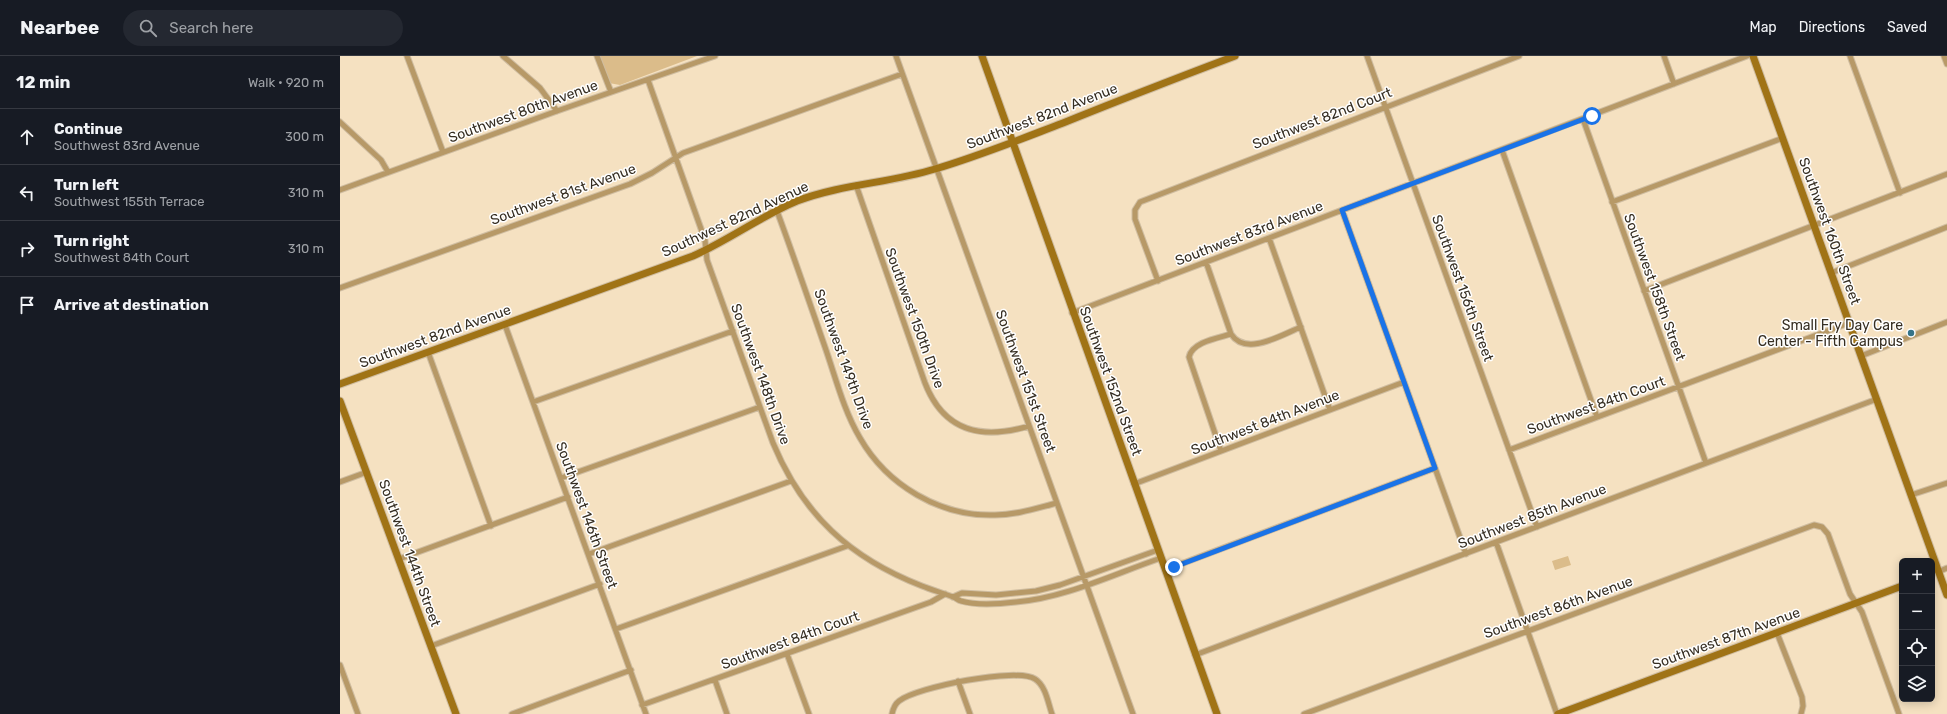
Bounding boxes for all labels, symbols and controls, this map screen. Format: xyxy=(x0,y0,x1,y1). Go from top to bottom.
search box xyxy=(123,10,403,46)
text: Nearbee xyxy=(20,16,99,39)
icon: search xyxy=(137,17,159,39)
text: Search here xyxy=(169,19,254,37)
text: Map xyxy=(1750,19,1777,36)
text: Directions xyxy=(1799,19,1865,36)
text: Saved xyxy=(1887,19,1927,36)
text: 12 min xyxy=(16,72,71,92)
text: Walk · 920 m xyxy=(248,75,324,90)
street label: Southwest 80th Avenue xyxy=(446,76,600,146)
street label: Southwest 82nd Avenue xyxy=(964,80,1120,153)
street label: Southwest 82nd Court xyxy=(1250,84,1395,153)
route start xyxy=(1583,107,1601,125)
text: Continue xyxy=(54,120,123,138)
icon: ahead xyxy=(16,126,38,148)
text: 300 m xyxy=(285,129,324,144)
text: Southwest 83rd Avenue xyxy=(54,138,200,153)
street label: Southwest 160th Street xyxy=(1795,155,1864,307)
street label: Southwest 81st Avenue xyxy=(488,160,638,229)
text: Turn left xyxy=(54,176,119,194)
street label: Southwest 82nd Avenue xyxy=(659,178,811,261)
icon: left xyxy=(16,182,38,204)
text: 310 m xyxy=(288,185,324,200)
text: Southwest 155th Terrace xyxy=(54,194,205,209)
street label: Southwest 83rd Avenue xyxy=(1173,197,1326,270)
street label: Southwest 158th Street xyxy=(1620,211,1689,363)
street label: Southwest 156th Street xyxy=(1428,213,1497,364)
text: Turn right xyxy=(54,232,129,250)
icon: right xyxy=(16,238,38,260)
text: 310 m xyxy=(288,241,324,256)
street label: Southwest 150th Drive xyxy=(881,246,948,391)
text: Southwest 84th Court xyxy=(54,250,189,265)
street label: Southwest 149th Drive xyxy=(810,287,877,432)
icon: arrive xyxy=(16,294,38,316)
text: Arrive at destination xyxy=(54,296,209,314)
street label: Southwest 82nd Avenue xyxy=(357,301,513,372)
street label: Southwest 148th Drive xyxy=(727,301,794,447)
street label: Southwest 152nd Street xyxy=(1076,304,1146,458)
street label: Southwest 151st Street xyxy=(992,308,1059,455)
place label: Small Fry Day Care Center - Fifth Campus xyxy=(1758,317,1903,350)
marker: Small Fry Day Care Center - Fifth Campus xyxy=(1906,328,1916,338)
street label: Southwest 84th Court xyxy=(1525,372,1668,438)
street label: Southwest 84th Avenue xyxy=(1189,386,1342,459)
street label: Southwest 146th Street xyxy=(552,439,621,591)
street label: Southwest 144th Street xyxy=(375,477,444,630)
street label: Southwest 85th Avenue xyxy=(1456,480,1609,553)
route end xyxy=(1165,558,1183,576)
map controls xyxy=(1899,558,1935,702)
button: + xyxy=(1899,558,1935,594)
street label: Southwest 86th Avenue xyxy=(1481,573,1635,642)
button: − xyxy=(1899,594,1935,630)
street label: Southwest 87th Avenue xyxy=(1650,604,1803,673)
street label: Southwest 84th Court xyxy=(719,607,862,673)
button: locate xyxy=(1899,630,1935,666)
button: layers xyxy=(1899,666,1935,702)

